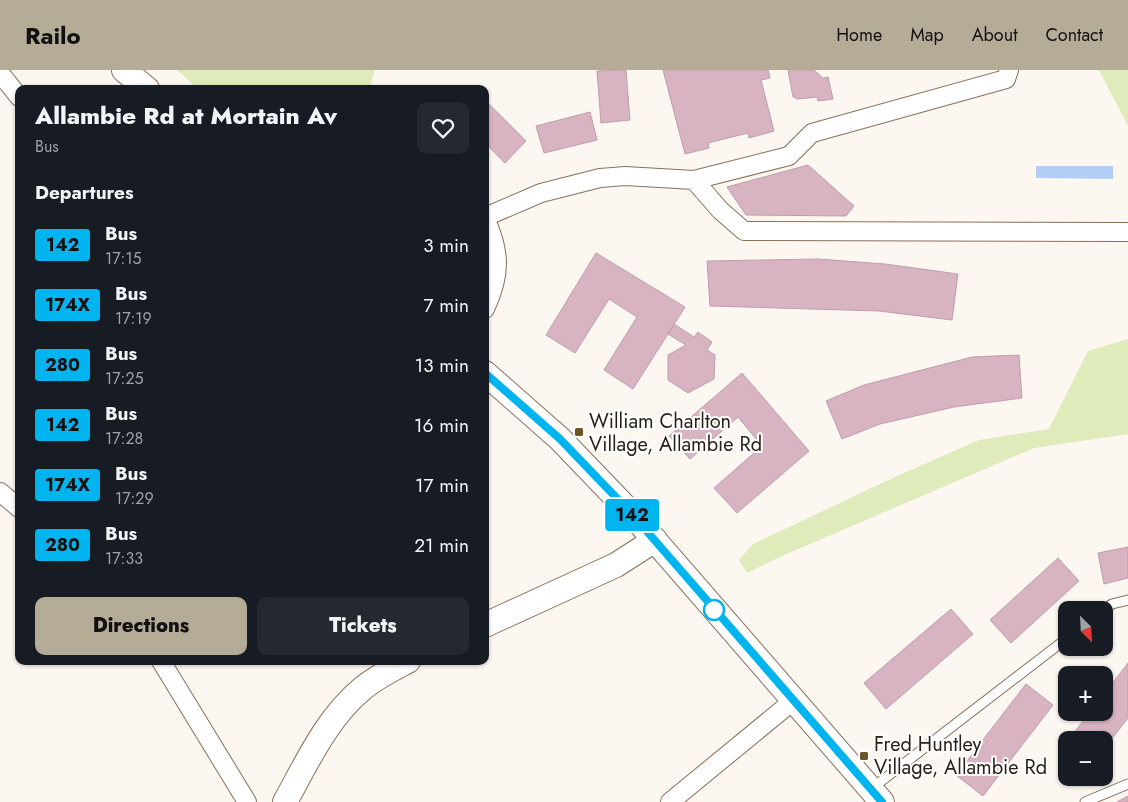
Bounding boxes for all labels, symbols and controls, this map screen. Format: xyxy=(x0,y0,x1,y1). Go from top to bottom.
text: Railo xyxy=(25,18,81,53)
text: Home xyxy=(836,22,882,48)
text: Map xyxy=(910,22,944,48)
text: About xyxy=(972,22,1017,48)
text: Contact xyxy=(1045,22,1103,48)
text: Allambie Rd at Mortain Av xyxy=(35,98,337,133)
button: heart xyxy=(417,102,469,154)
text: Bus xyxy=(35,135,59,158)
text: Departures xyxy=(35,179,134,206)
text: Bus xyxy=(105,220,137,247)
text: 142 xyxy=(46,232,79,258)
text: 3 min xyxy=(423,232,469,259)
text: 17:15 xyxy=(105,247,142,270)
text: Bus xyxy=(115,280,147,307)
text: 174X xyxy=(45,292,90,318)
text: 7 min xyxy=(424,292,469,319)
text: 17:19 xyxy=(115,307,152,330)
text: Bus xyxy=(105,340,137,367)
text: 280 xyxy=(45,352,80,378)
text: 13 min xyxy=(415,352,469,379)
text: 17:25 xyxy=(105,367,144,390)
text: Bus xyxy=(105,400,137,427)
place label: William Charlton Village, Allambie Rd xyxy=(589,407,762,459)
text: 142 xyxy=(46,412,79,438)
text: 16 min xyxy=(414,412,469,439)
marker: William Charlton Village, Allambie Rd xyxy=(573,426,585,438)
text: 17:28 xyxy=(105,427,143,450)
text: Bus xyxy=(115,460,147,487)
text: 174X xyxy=(45,472,90,498)
text: 17 min xyxy=(415,472,469,499)
text: 17:29 xyxy=(115,487,154,510)
line badge: 142 xyxy=(603,499,661,531)
text: 142 xyxy=(615,502,649,528)
text: Bus xyxy=(105,520,137,547)
text: 280 xyxy=(45,532,80,558)
text: 21 min xyxy=(414,532,469,559)
text: 17:33 xyxy=(105,547,143,570)
button: Directions xyxy=(35,597,247,655)
button: Tickets xyxy=(257,597,469,655)
unlabelled marker xyxy=(703,599,725,621)
north arrow xyxy=(1058,601,1112,656)
map controls xyxy=(1058,601,1113,786)
button: + xyxy=(1058,666,1113,721)
place label: Fred Huntley Village, Allambie Rd xyxy=(874,730,1047,782)
button: − xyxy=(1058,731,1113,786)
marker: Fred Huntley Village, Allambie Rd xyxy=(858,750,870,762)

